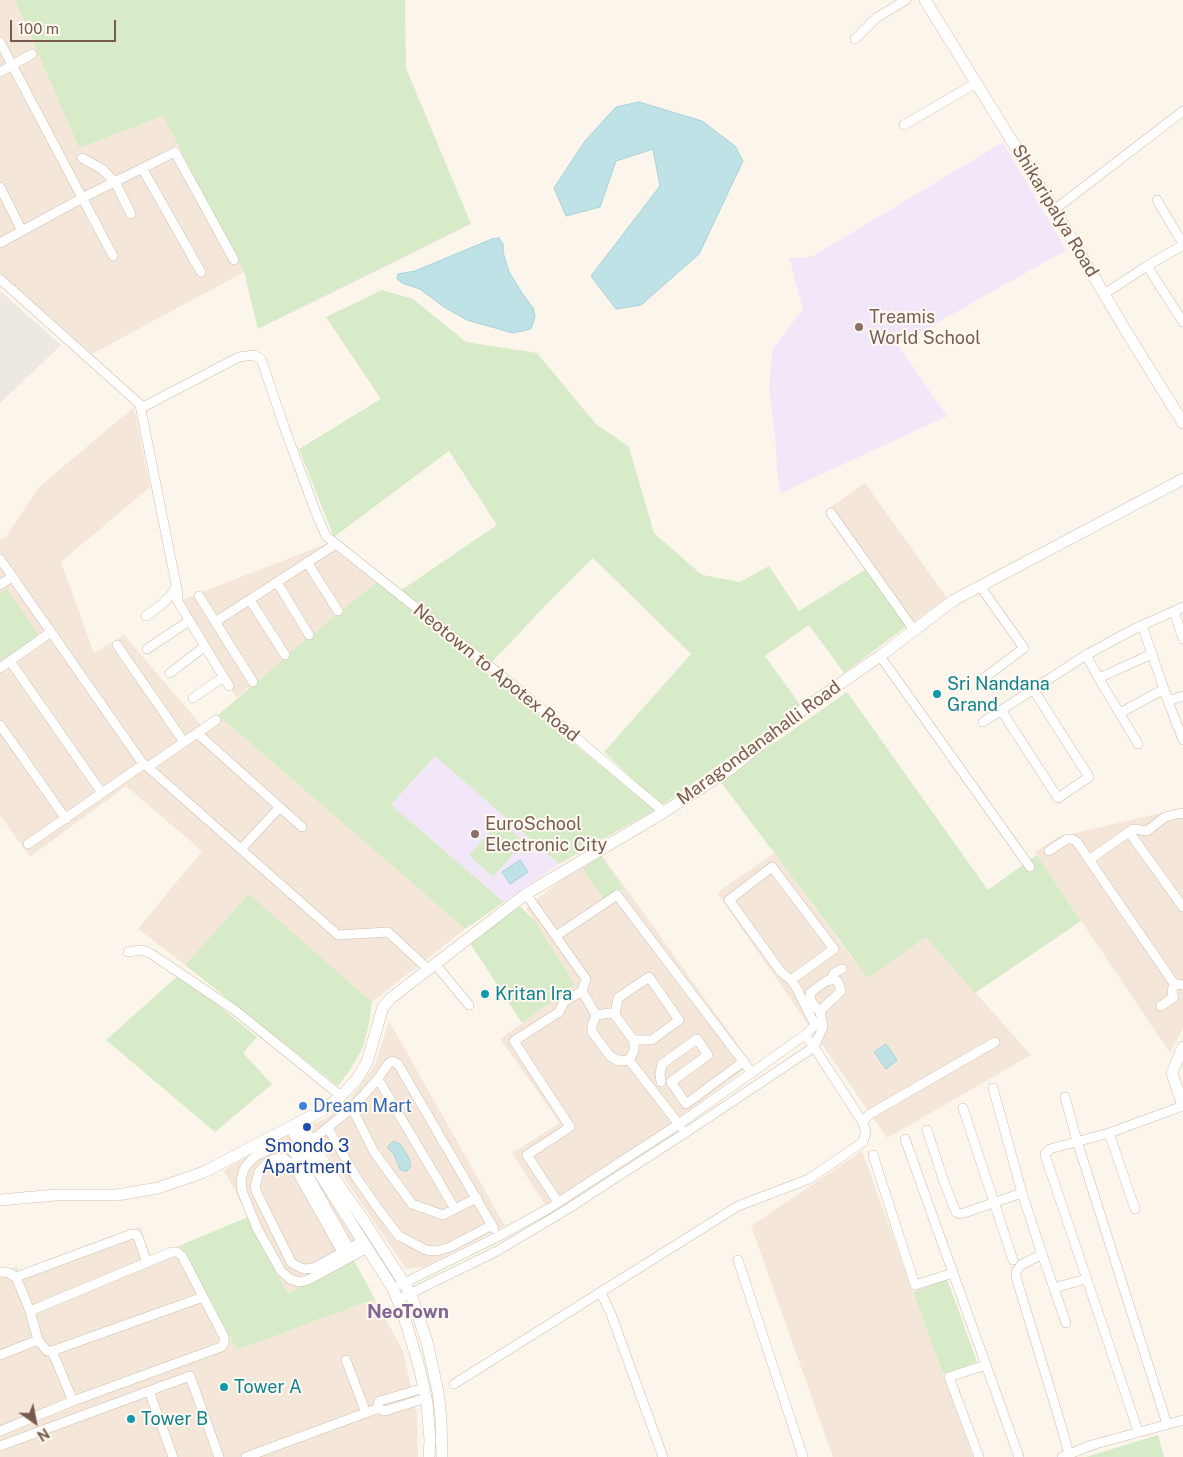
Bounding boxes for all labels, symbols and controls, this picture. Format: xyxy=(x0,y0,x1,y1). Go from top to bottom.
scale bar xyxy=(12,10,119,42)
text: 100 m xyxy=(18,20,59,37)
street label: Shikaripalya Road xyxy=(1007,141,1103,281)
place label: Treamis World School xyxy=(869,306,981,348)
marker: Treamis World School xyxy=(853,321,865,333)
street label: Neotown to Apotex Road xyxy=(409,599,583,747)
place label: Sri Nandana Grand xyxy=(947,673,1050,716)
street label: Maragondanahalli Road xyxy=(673,676,845,810)
marker: Sri Nandana Grand xyxy=(931,688,943,700)
place label: EuroSchool Electronic City xyxy=(485,813,607,856)
marker: EuroSchool Electronic City xyxy=(469,828,481,840)
place label: Kritan Ira xyxy=(495,983,572,1005)
marker: Kritan Ira xyxy=(479,988,491,1000)
place label: Dream Mart xyxy=(313,1095,412,1117)
marker: Dream Mart xyxy=(297,1100,309,1112)
marker: Smondo 3 Apartment xyxy=(301,1121,313,1133)
place label: Smondo 3 Apartment xyxy=(262,1135,352,1178)
district label: NeoTown xyxy=(367,1301,449,1323)
place label: Tower A xyxy=(234,1376,302,1398)
marker: Tower A xyxy=(218,1381,230,1393)
north arrow xyxy=(10,1397,60,1447)
place label: Tower B xyxy=(141,1408,208,1430)
marker: Tower B xyxy=(125,1413,137,1425)
text: N xyxy=(34,1425,52,1444)

